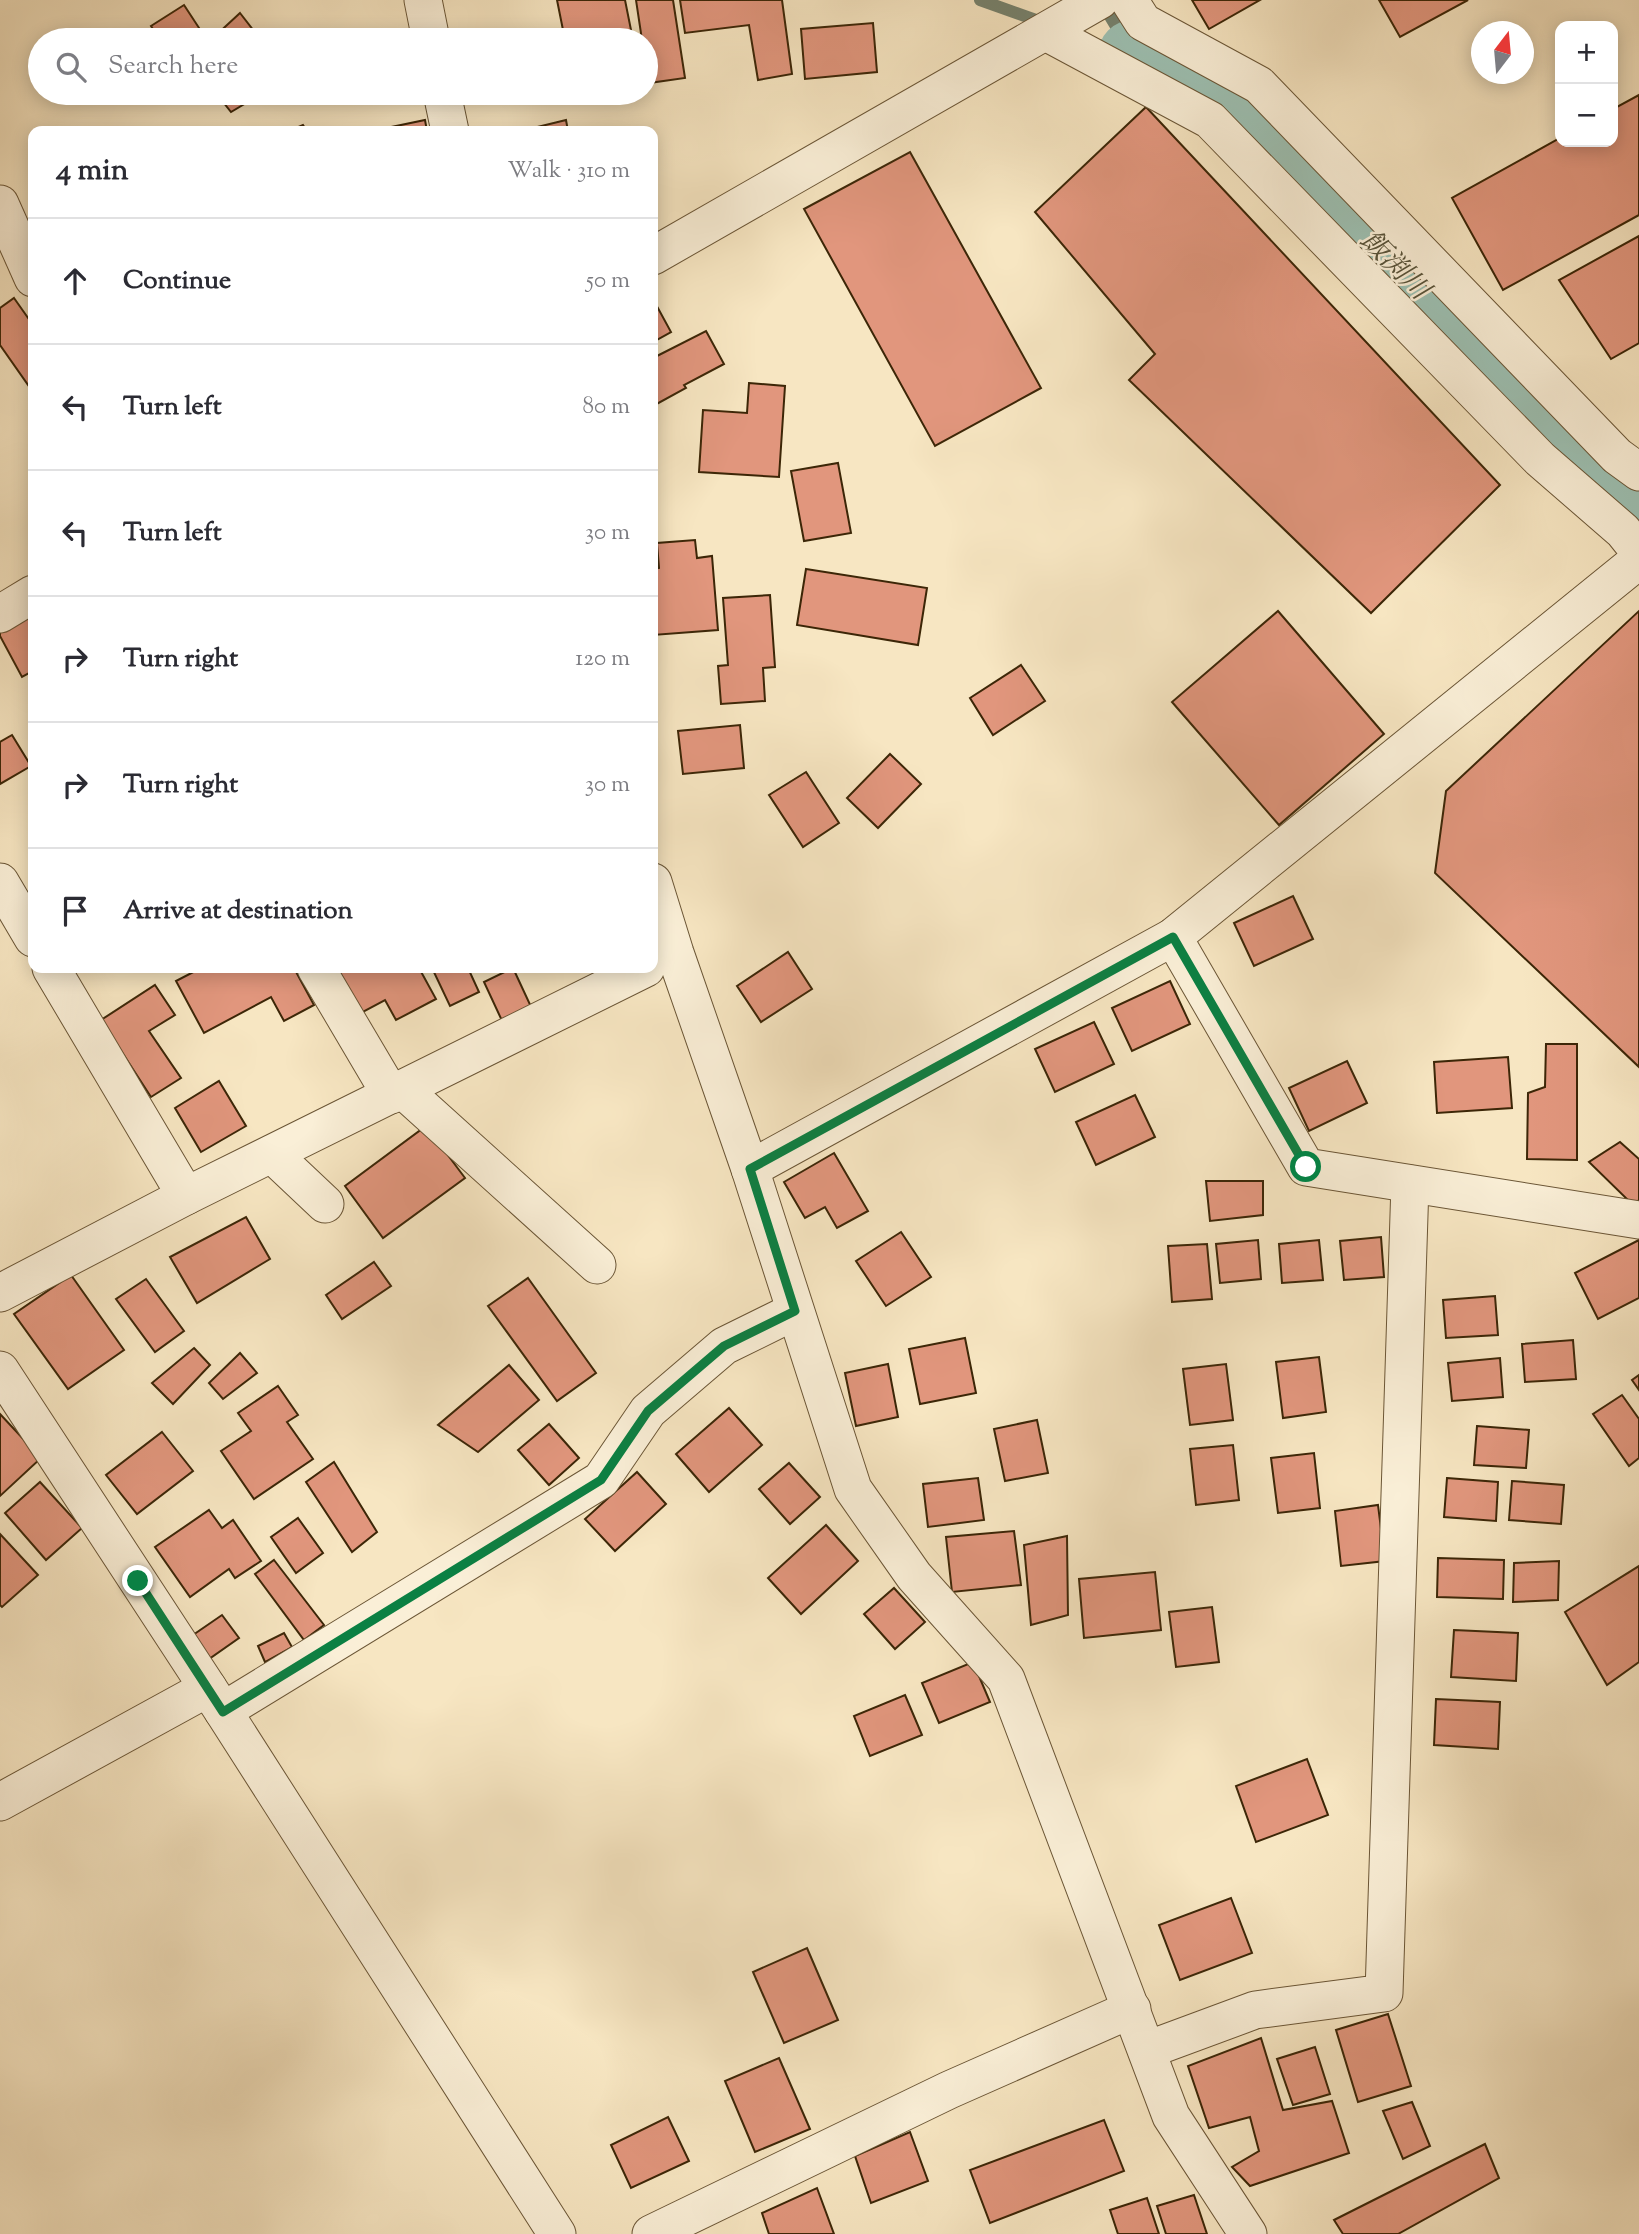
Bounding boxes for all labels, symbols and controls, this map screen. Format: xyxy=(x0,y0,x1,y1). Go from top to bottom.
north arrow xyxy=(1471,21,1534,84)
map controls xyxy=(1555,21,1618,147)
button: + xyxy=(1555,21,1618,84)
search box xyxy=(28,28,658,105)
icon: search xyxy=(52,48,90,86)
text: Search here xyxy=(108,48,238,85)
button: − xyxy=(1555,84,1618,147)
text: 4 min xyxy=(56,150,129,193)
text: Walk · 310 m xyxy=(507,155,630,188)
water label: 飯渕川 xyxy=(1350,222,1440,312)
icon: ahead xyxy=(56,262,94,300)
text: Continue xyxy=(123,263,231,300)
text: 50 m xyxy=(586,265,630,298)
icon: left xyxy=(56,388,94,426)
text: Turn left xyxy=(123,389,222,426)
text: 80 m xyxy=(582,391,630,424)
icon: left xyxy=(56,514,94,552)
text: Turn left xyxy=(123,515,222,552)
text: 30 m xyxy=(585,517,630,550)
icon: right xyxy=(56,640,94,678)
text: Turn right xyxy=(123,641,238,678)
text: 120 m xyxy=(575,643,630,676)
icon: right xyxy=(56,766,94,804)
text: Turn right xyxy=(123,767,238,804)
text: 30 m xyxy=(585,769,630,802)
icon: arrive xyxy=(56,892,94,930)
text: Arrive at destination xyxy=(123,893,353,930)
route start xyxy=(1290,1151,1321,1182)
route end xyxy=(122,1565,153,1596)

